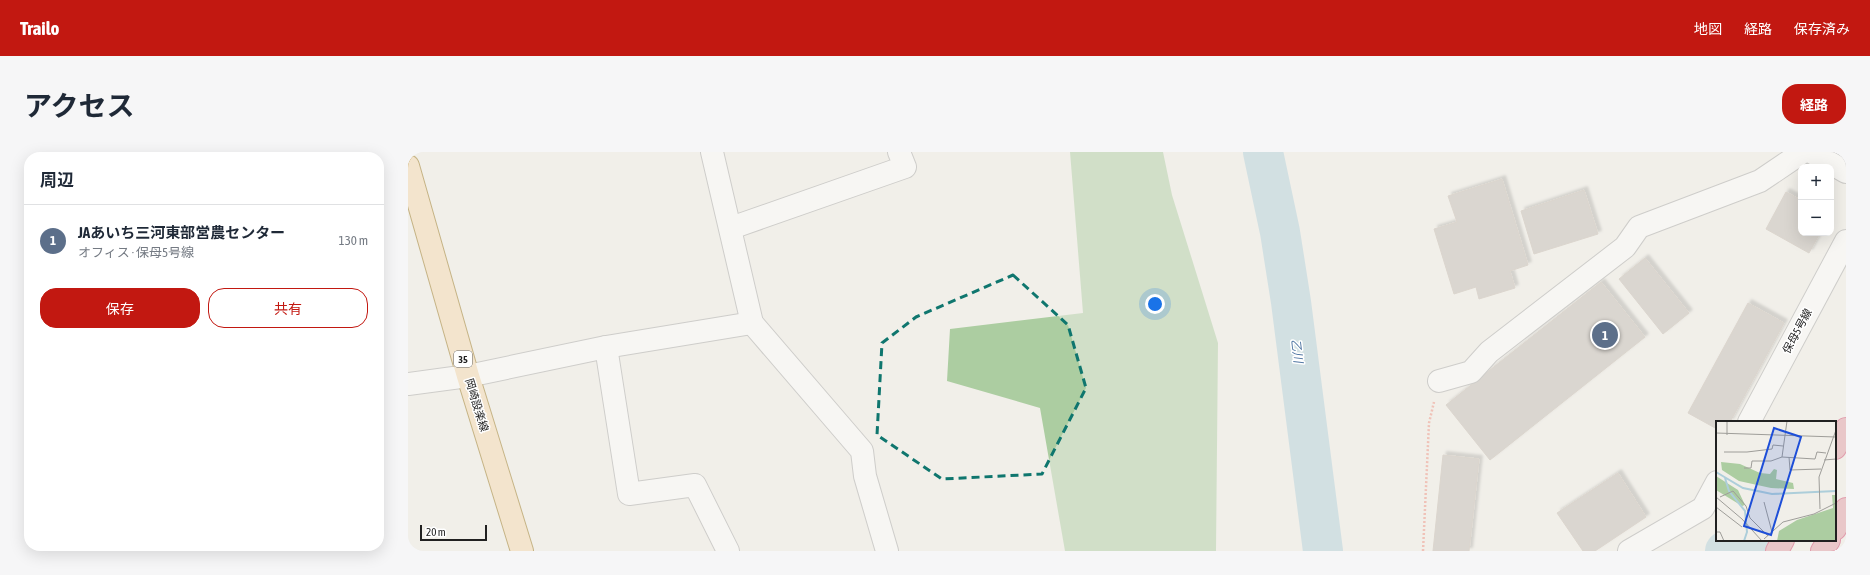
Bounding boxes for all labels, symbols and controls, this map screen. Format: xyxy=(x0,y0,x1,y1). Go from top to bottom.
text: Trailo xyxy=(20,17,59,39)
text: 地図 xyxy=(1694,21,1722,37)
text: 経路 xyxy=(1744,21,1772,37)
text: 保存済み xyxy=(1794,21,1850,37)
button: 経路 xyxy=(1782,84,1846,124)
text: アクセス xyxy=(24,90,135,122)
map controls xyxy=(1798,164,1834,236)
button: + xyxy=(1798,164,1834,200)
text: 周辺 xyxy=(40,170,74,190)
button: − xyxy=(1798,200,1834,236)
text: JAあいち三河東部営農センター xyxy=(78,224,285,241)
text: 1 xyxy=(50,233,56,248)
text: 130 m xyxy=(339,233,368,248)
text: オフィス · 保母5号線 xyxy=(78,245,194,260)
button: 保存 xyxy=(40,288,200,328)
button: 共有 xyxy=(208,288,368,328)
your location xyxy=(1145,294,1165,314)
street label: 保母5号線 xyxy=(1780,306,1814,356)
pin: 1 xyxy=(1592,320,1618,350)
water label: 乙川 xyxy=(1289,338,1306,366)
road number: 35 xyxy=(454,351,472,367)
street label: 岡崎設楽線 xyxy=(463,377,491,433)
inset map xyxy=(1716,421,1836,541)
scale bar xyxy=(420,523,487,542)
text: 20 m xyxy=(426,526,446,538)

